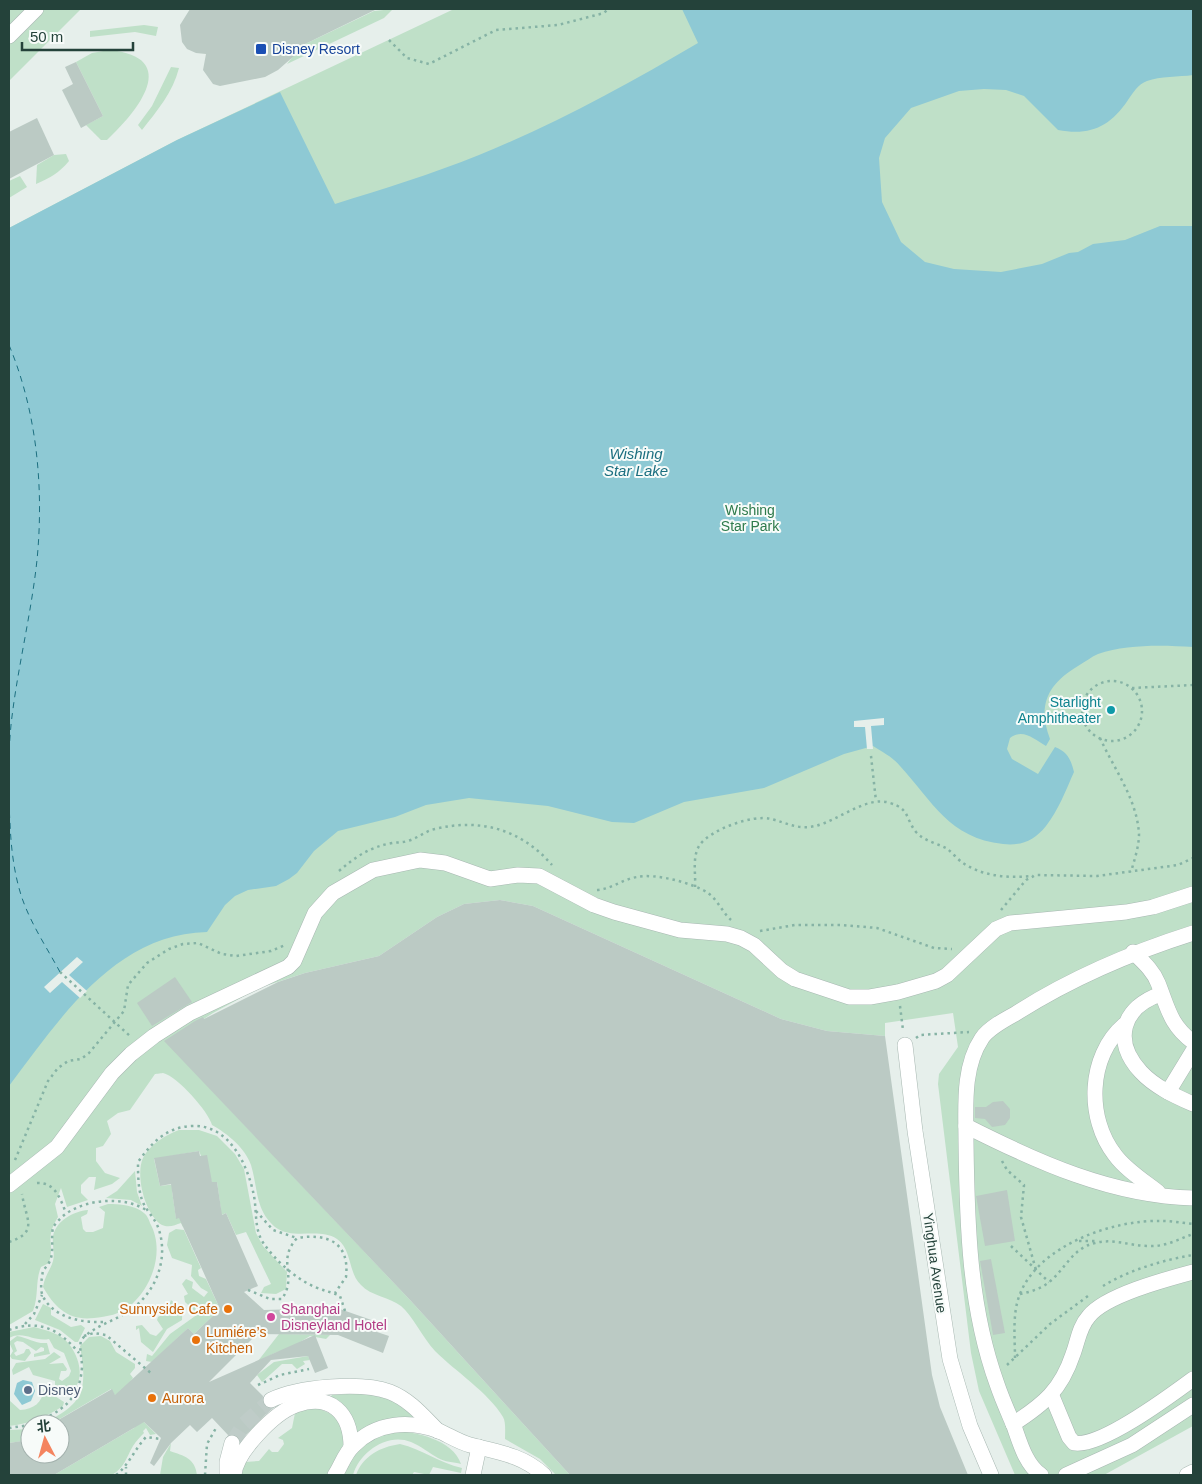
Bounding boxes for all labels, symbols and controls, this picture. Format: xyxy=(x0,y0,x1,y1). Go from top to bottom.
scale bar xyxy=(22,20,134,52)
text: 50 m xyxy=(30,28,63,45)
place label: Disney Resort xyxy=(272,41,360,57)
marker: Disney Resort xyxy=(254,42,268,56)
water label: Wishing Star Lake xyxy=(604,445,668,479)
park label: Wishing Star Park xyxy=(721,502,780,534)
place label: Starlight Amphitheater xyxy=(1018,694,1101,726)
marker: Starlight Amphitheater xyxy=(1105,704,1117,716)
street label: Yinghua Avenue xyxy=(920,1212,950,1314)
place label: Sunnyside Cafe xyxy=(119,1301,218,1317)
place label: Shanghai Disneyland Hotel xyxy=(281,1301,387,1333)
marker: Sunnyside Cafe xyxy=(222,1303,234,1315)
marker: Shanghai Disneyland Hotel xyxy=(265,1311,277,1323)
place label: Lumiére’s Kitchen xyxy=(206,1324,266,1356)
marker: Lumiére’s Kitchen xyxy=(190,1334,202,1346)
place label: Disney xyxy=(38,1382,81,1398)
marker: Disney xyxy=(22,1384,34,1396)
place label: Aurora xyxy=(162,1390,204,1406)
marker: Aurora xyxy=(146,1392,158,1404)
north arrow xyxy=(20,1414,70,1464)
text: 北 xyxy=(36,1417,51,1435)

